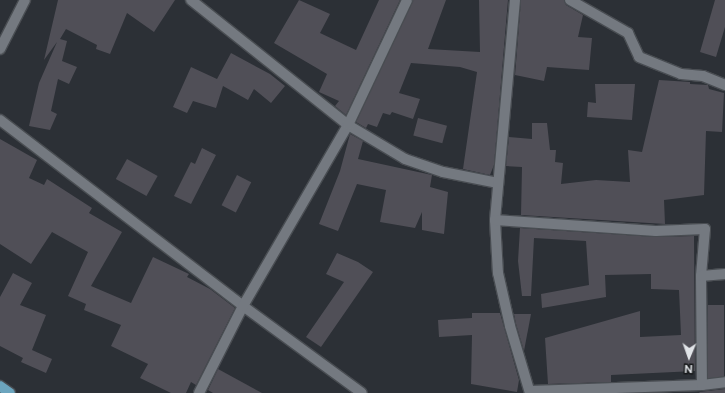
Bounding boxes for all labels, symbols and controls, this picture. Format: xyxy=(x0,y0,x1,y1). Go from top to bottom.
north arrow xyxy=(669,337,709,377)
text: N xyxy=(684,363,693,375)

